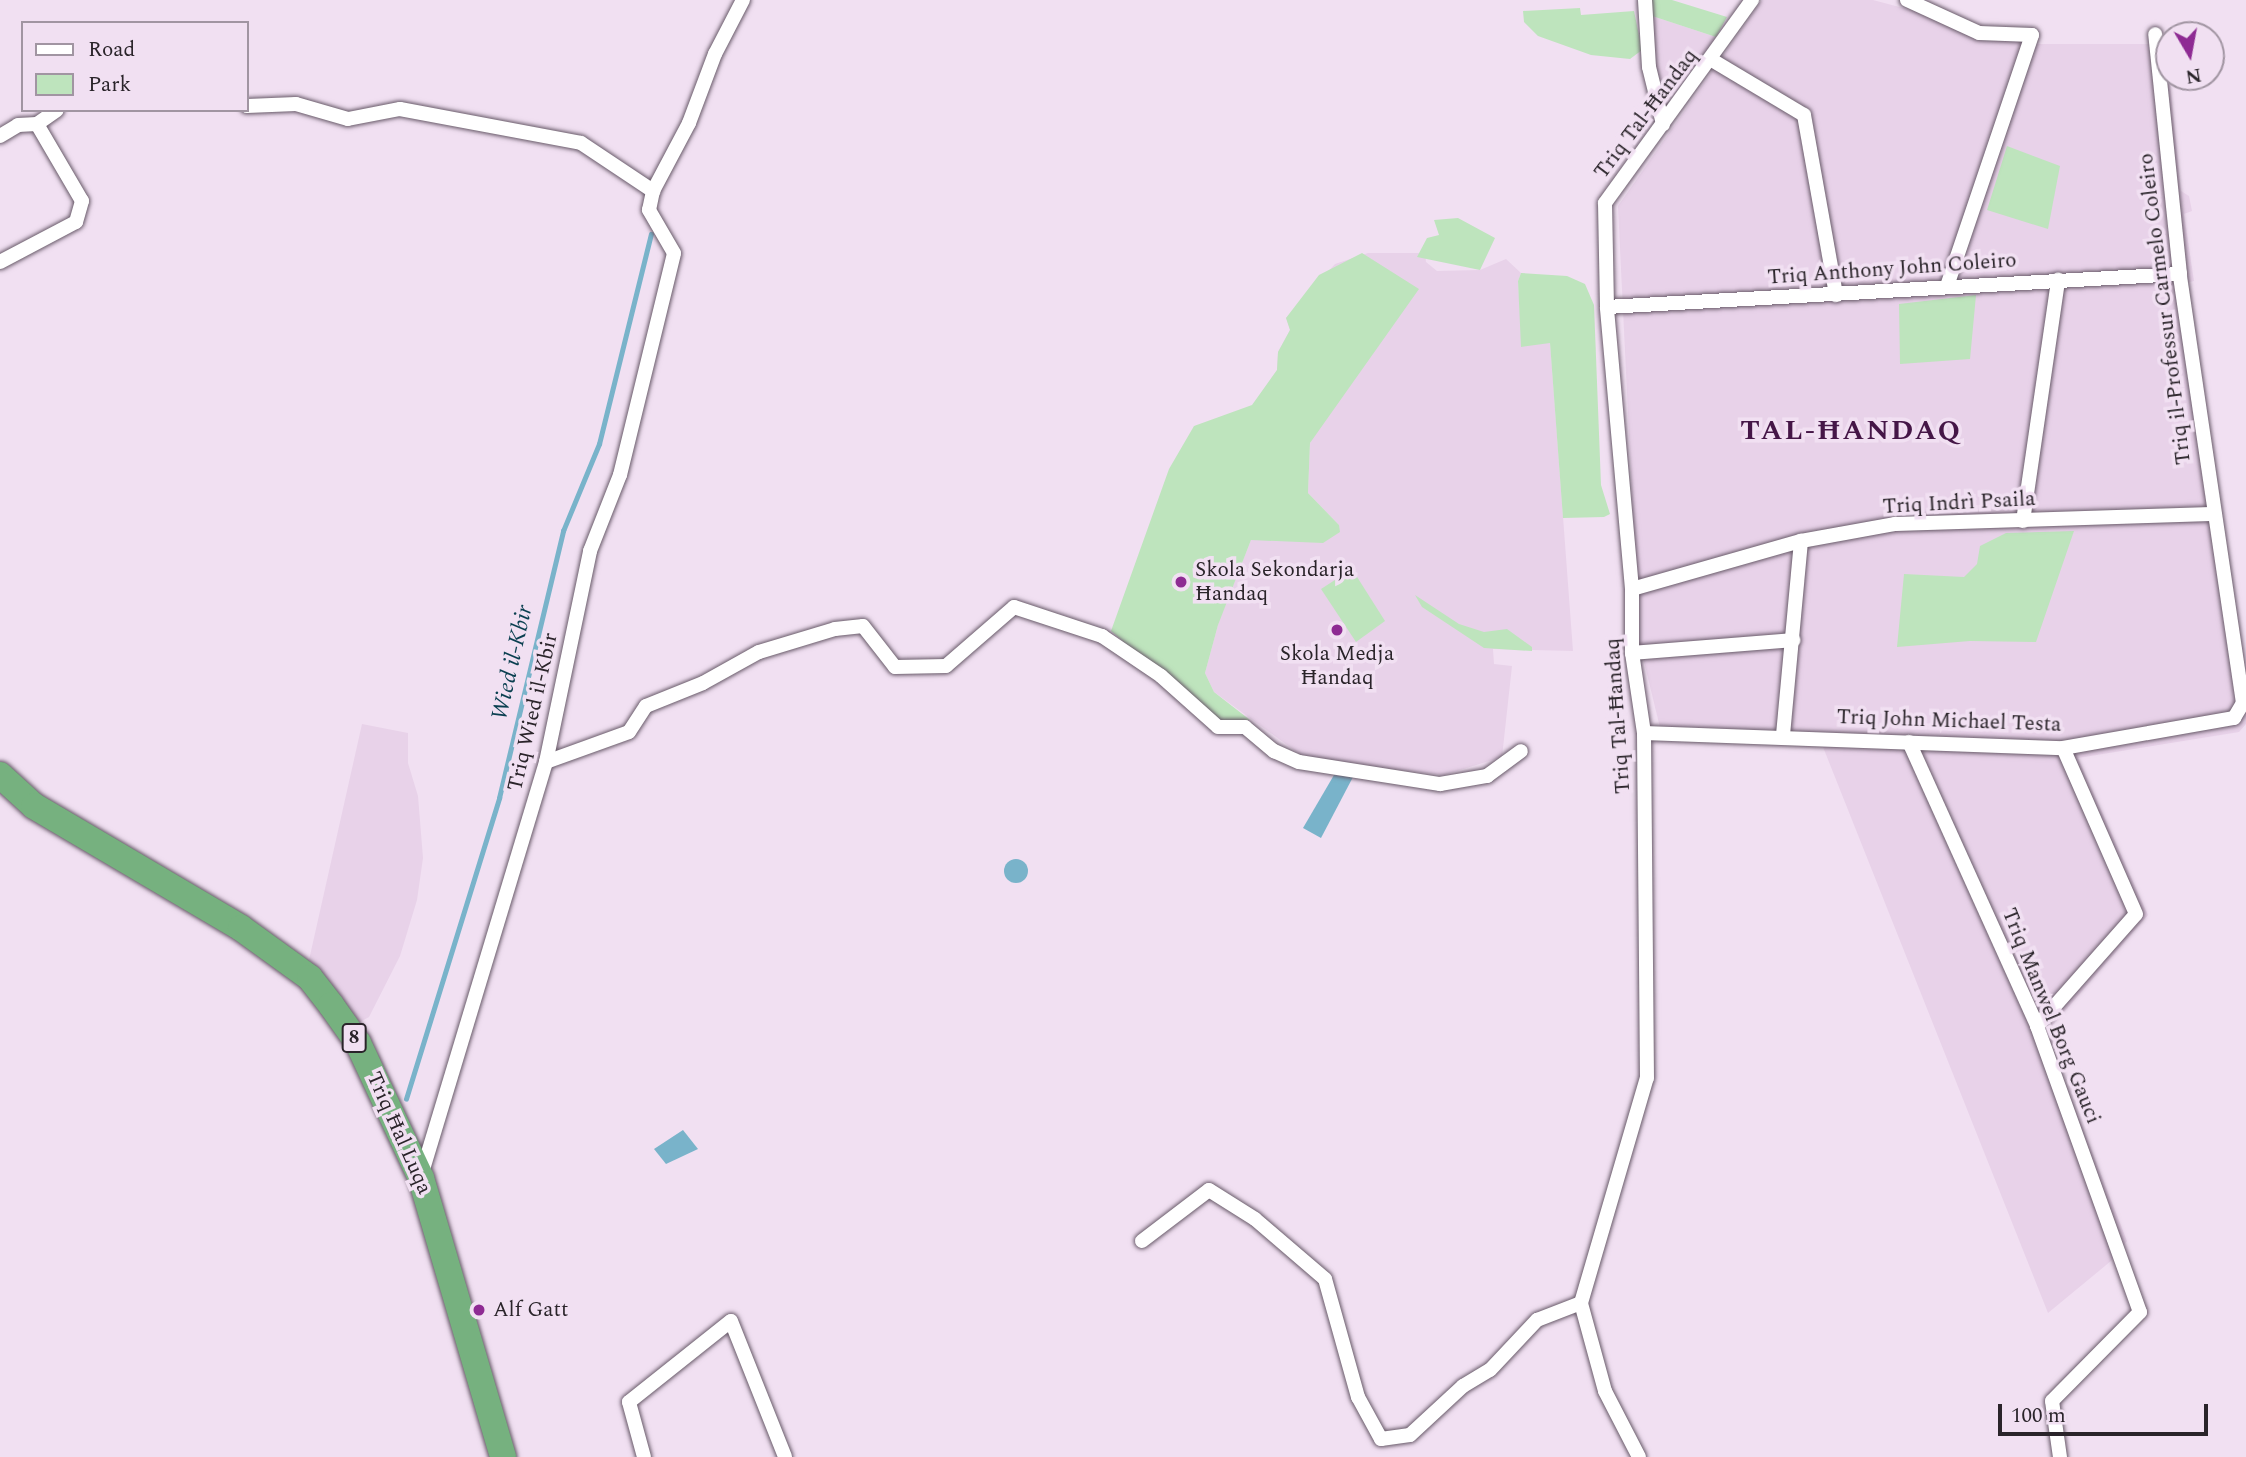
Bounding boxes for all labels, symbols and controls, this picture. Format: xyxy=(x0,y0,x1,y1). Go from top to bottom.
legend xyxy=(21,21,248,112)
north arrow xyxy=(2155,21,2225,91)
text: Road xyxy=(88,34,135,66)
street label: Triq Tal-Ħandaq xyxy=(1589,44,1703,184)
text: N xyxy=(2183,60,2204,91)
text: Park xyxy=(88,69,131,101)
street label: Triq il-Professur Carmelo Coleiro xyxy=(2133,152,2197,466)
street label: Triq Anthony John Coleiro xyxy=(1767,248,2017,290)
district label: TAL-ĦANDAQ xyxy=(1742,414,1960,448)
street label: Triq Indrì Psaila xyxy=(1882,486,2036,520)
place label: Skola Sekondarja Ħandaq xyxy=(1195,557,1354,607)
marker: Skola Sekondarja Ħandaq xyxy=(1173,574,1189,590)
water label: Wied il-Kbir xyxy=(486,603,540,723)
marker: Skola Medja Ħandaq xyxy=(1329,622,1345,638)
street label: Triq Wied il-Kbir xyxy=(503,630,563,794)
street label: Triq Tal-Ħandaq xyxy=(1600,637,1636,795)
place label: Skola Medja Ħandaq xyxy=(1280,641,1394,691)
street label: Triq John Michael Testa xyxy=(1836,704,2062,738)
street label: Triq Manwel Borg Gauci xyxy=(1996,904,2106,1128)
road number: 8 xyxy=(340,1022,368,1054)
street label: Triq Ħal Luqa xyxy=(361,1068,437,1198)
place label: Alf Gatt xyxy=(493,1297,568,1323)
marker: Alf Gatt xyxy=(471,1302,487,1318)
scale bar xyxy=(2001,1390,2211,1434)
text: 100 m xyxy=(2011,1400,2066,1432)

